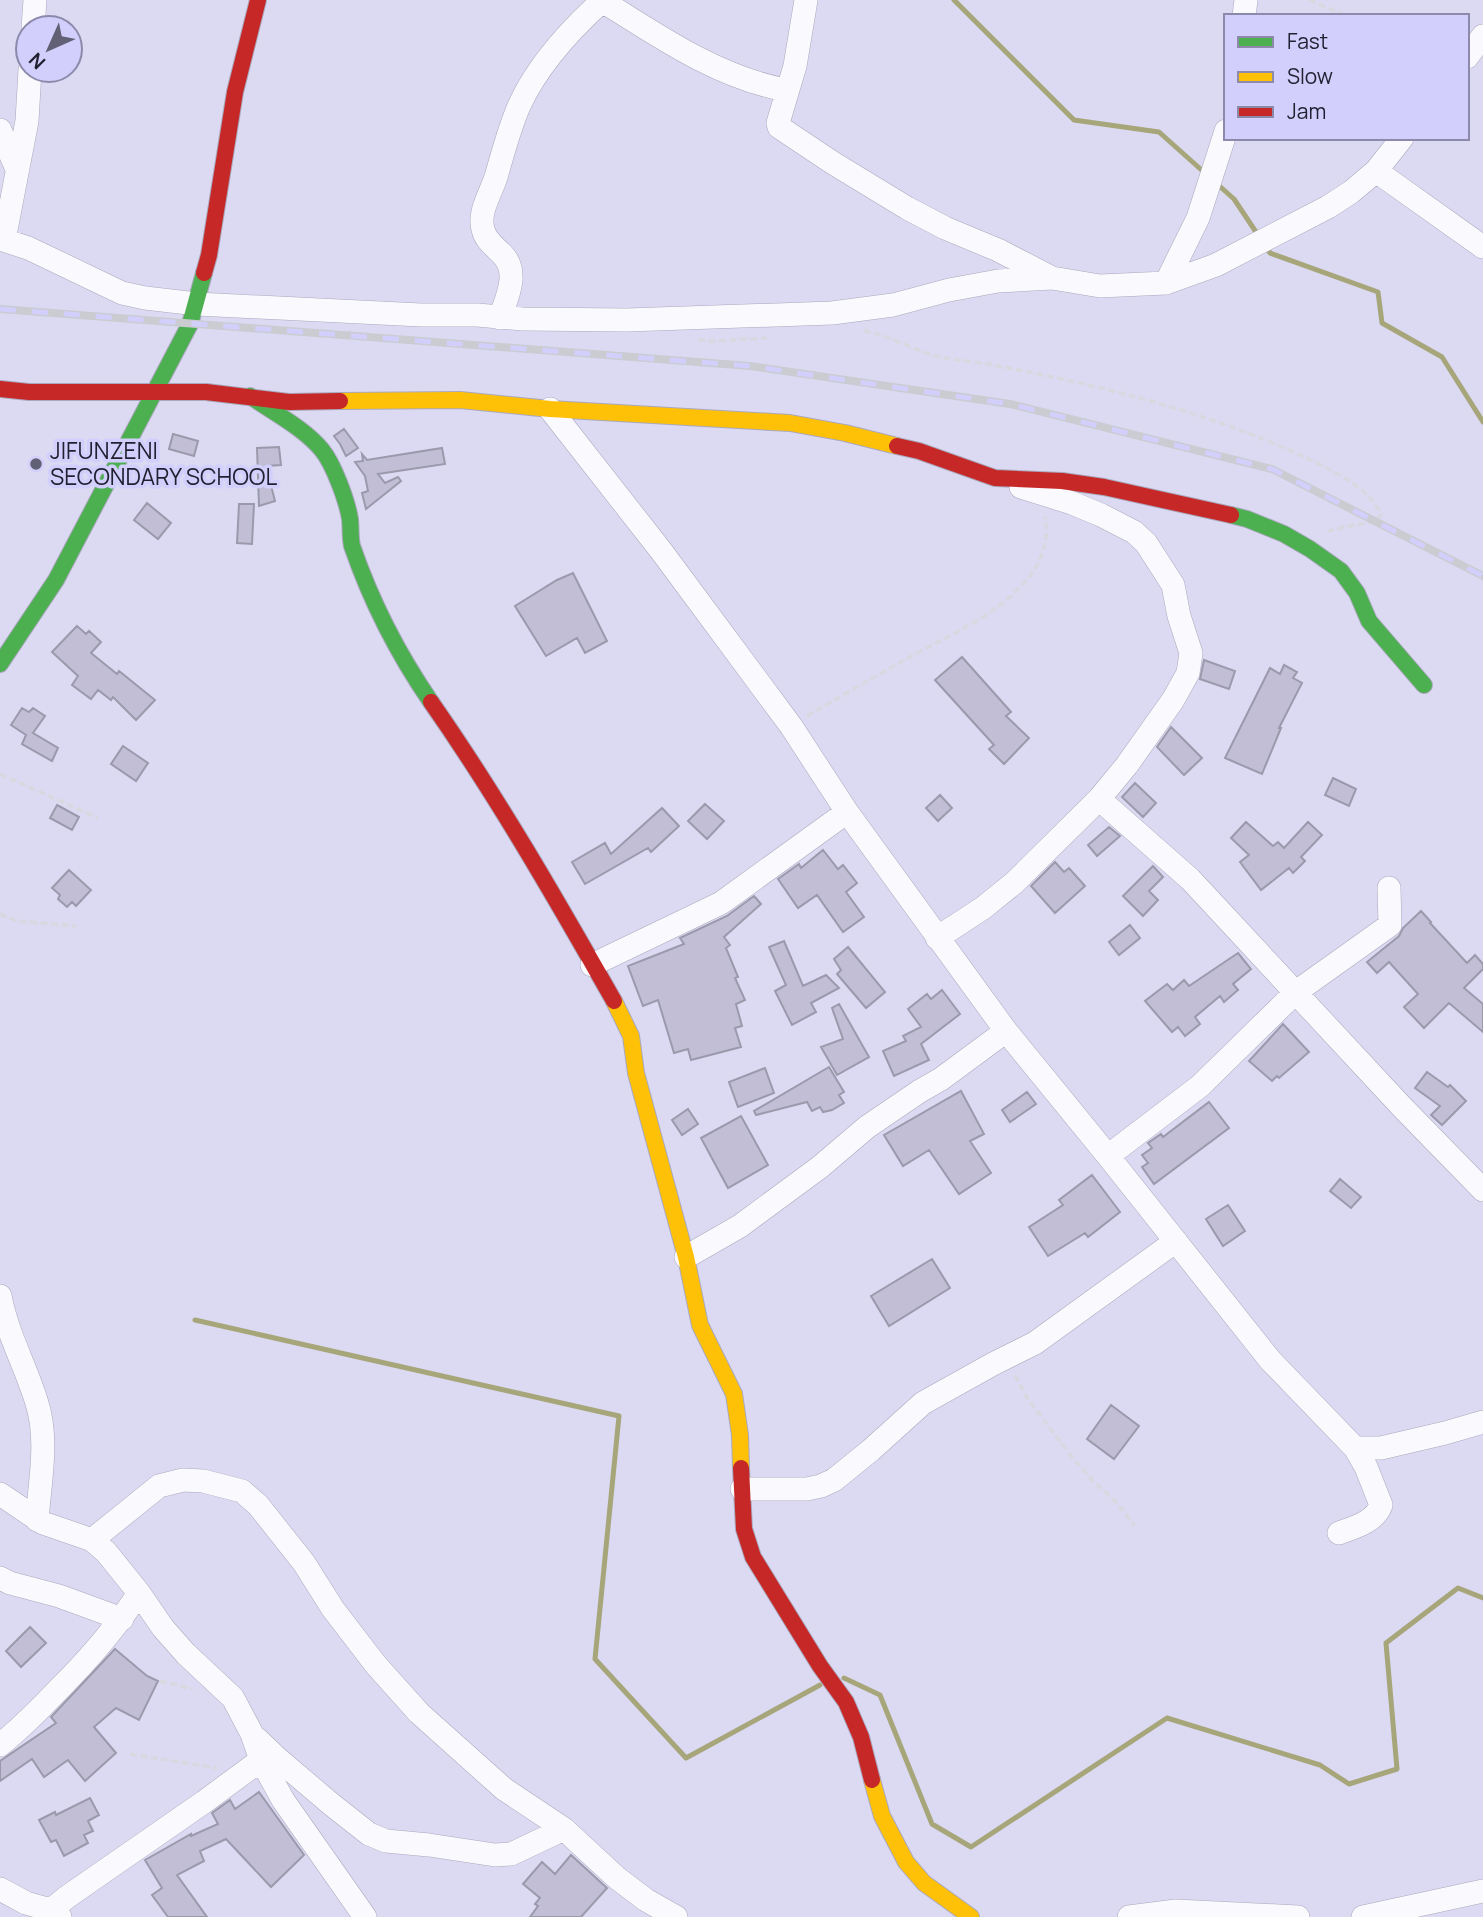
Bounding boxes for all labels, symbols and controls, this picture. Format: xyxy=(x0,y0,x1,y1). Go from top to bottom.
north arrow xyxy=(14,14,84,84)
legend xyxy=(1224,14,1469,140)
text: Fast xyxy=(1287,27,1328,55)
text: N xyxy=(23,47,51,75)
text: Slow xyxy=(1287,62,1333,90)
text: Jam xyxy=(1287,97,1326,125)
place label: JIFUNZENI SECONDARY SCHOOL xyxy=(50,434,277,492)
marker: JIFUNZENI SECONDARY SCHOOL xyxy=(28,456,44,472)

